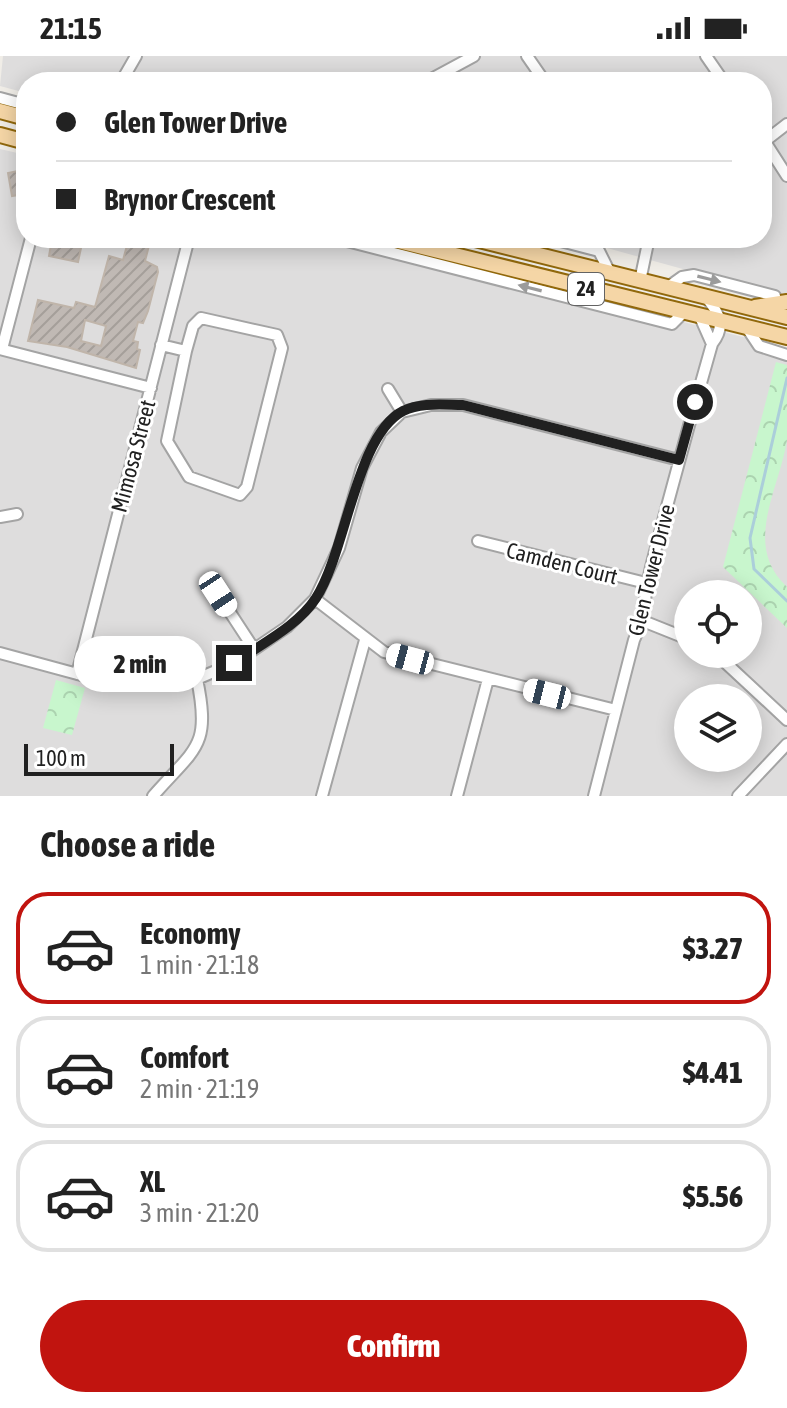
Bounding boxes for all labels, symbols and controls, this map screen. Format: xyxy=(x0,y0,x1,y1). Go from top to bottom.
text: 21:15 xyxy=(40,11,102,45)
text: Glen Tower Drive xyxy=(104,105,287,139)
text: Brynor Crescent xyxy=(104,182,276,216)
road number: 24 xyxy=(568,273,604,305)
one-way arrow xyxy=(697,274,722,286)
one-way arrow xyxy=(517,281,542,293)
route start xyxy=(677,384,713,420)
street label: Mimosa Street xyxy=(106,397,160,515)
street label: Glen Tower Drive xyxy=(622,502,680,638)
street label: Camden Court xyxy=(504,537,620,589)
car xyxy=(195,567,241,621)
map controls xyxy=(674,580,762,772)
button: locate xyxy=(674,580,762,668)
callout: 2 min xyxy=(74,635,206,691)
car xyxy=(384,641,436,677)
route end xyxy=(216,645,252,681)
text: 2 min xyxy=(113,649,167,679)
car xyxy=(521,677,573,711)
button: layers xyxy=(674,684,762,772)
scale bar xyxy=(24,740,174,776)
text: 100 m xyxy=(36,745,86,771)
text: Choose a ride xyxy=(40,823,215,865)
icon: car xyxy=(44,912,116,984)
text: Economy xyxy=(140,916,241,950)
text: $3.27 xyxy=(683,931,743,965)
text: 1 min · 21:18 xyxy=(140,950,259,980)
icon: car xyxy=(44,1036,116,1108)
text: Comfort xyxy=(140,1040,229,1074)
text: $4.41 xyxy=(683,1055,743,1089)
text: 2 min · 21:19 xyxy=(140,1074,259,1104)
icon: car xyxy=(44,1160,116,1232)
text: XL xyxy=(140,1164,165,1198)
text: $5.56 xyxy=(683,1179,743,1213)
text: 3 min · 21:20 xyxy=(140,1198,259,1228)
button: Confirm xyxy=(40,1300,747,1392)

